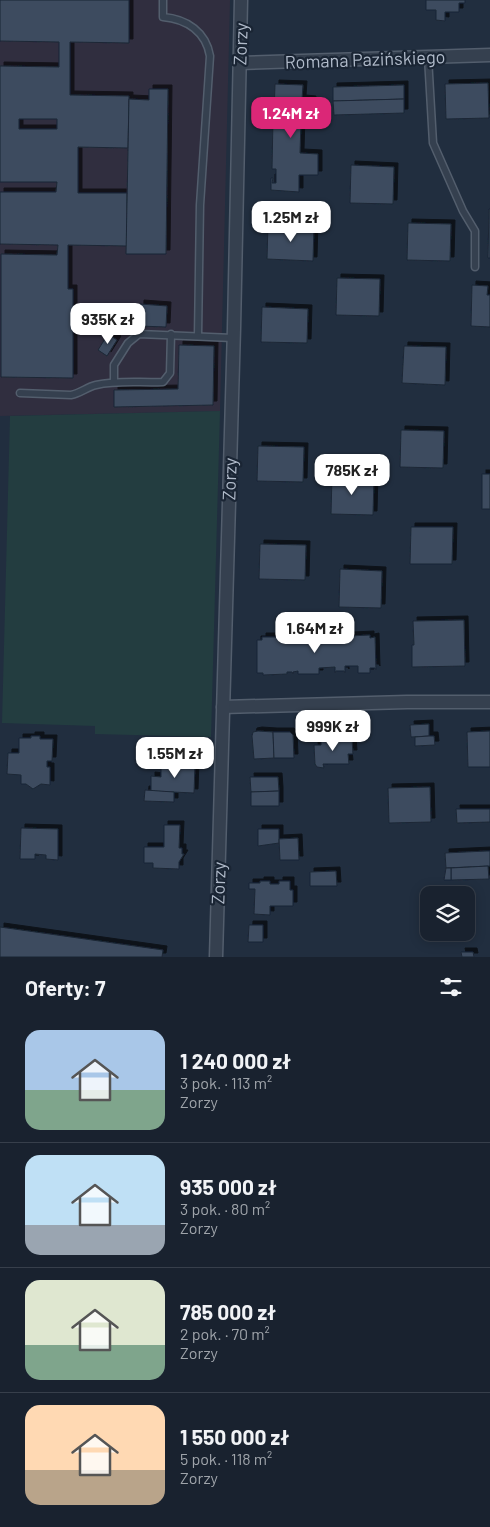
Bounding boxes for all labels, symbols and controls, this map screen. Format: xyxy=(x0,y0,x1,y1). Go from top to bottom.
street label: Zorzy xyxy=(228,22,252,66)
street label: Romana Pazińskiego xyxy=(284,45,446,73)
pin: 1.24M zł xyxy=(239,96,343,139)
text: 1.24M zł xyxy=(262,103,320,122)
pin: 1.25M zł xyxy=(239,200,343,243)
text: 1.25M zł xyxy=(263,207,319,226)
pin: 935K zł xyxy=(62,302,154,345)
text: 935K zł xyxy=(81,309,135,328)
pin: 785K zł xyxy=(306,454,398,496)
street label: Zorzy xyxy=(217,457,241,501)
text: 785K zł xyxy=(326,460,378,479)
pin: 1.64M zł xyxy=(263,612,367,654)
text: 1.64M zł xyxy=(286,618,344,637)
pin: 999K zł xyxy=(287,710,379,752)
text: 999K zł xyxy=(306,716,360,735)
pin: 1.55M zł xyxy=(123,736,227,779)
text: 1.55M zł xyxy=(147,743,203,762)
street label: Zorzy xyxy=(206,861,230,905)
map controls xyxy=(420,886,475,941)
button: layers xyxy=(420,886,475,941)
icon: filters xyxy=(437,973,465,1001)
text: Oferty: 7 xyxy=(25,975,106,1000)
text: 1 240 000 zł xyxy=(180,1048,291,1073)
icon: home xyxy=(65,1050,125,1110)
text: 3 pok. · 113 m² xyxy=(180,1073,272,1092)
text: Zorzy xyxy=(180,1092,218,1111)
text: 935 000 zł xyxy=(180,1174,277,1199)
icon: home xyxy=(65,1175,125,1235)
text: 3 pok. · 80 m² xyxy=(180,1199,270,1218)
text: Zorzy xyxy=(180,1218,218,1237)
text: 785 000 zł xyxy=(180,1299,276,1324)
icon: home xyxy=(65,1300,125,1360)
text: 2 pok. · 70 m² xyxy=(180,1324,270,1343)
text: Zorzy xyxy=(180,1343,218,1362)
text: 1 550 000 zł xyxy=(180,1424,289,1449)
icon: home xyxy=(65,1425,125,1485)
text: 5 pok. · 118 m² xyxy=(180,1449,272,1468)
text: Zorzy xyxy=(180,1468,218,1487)

